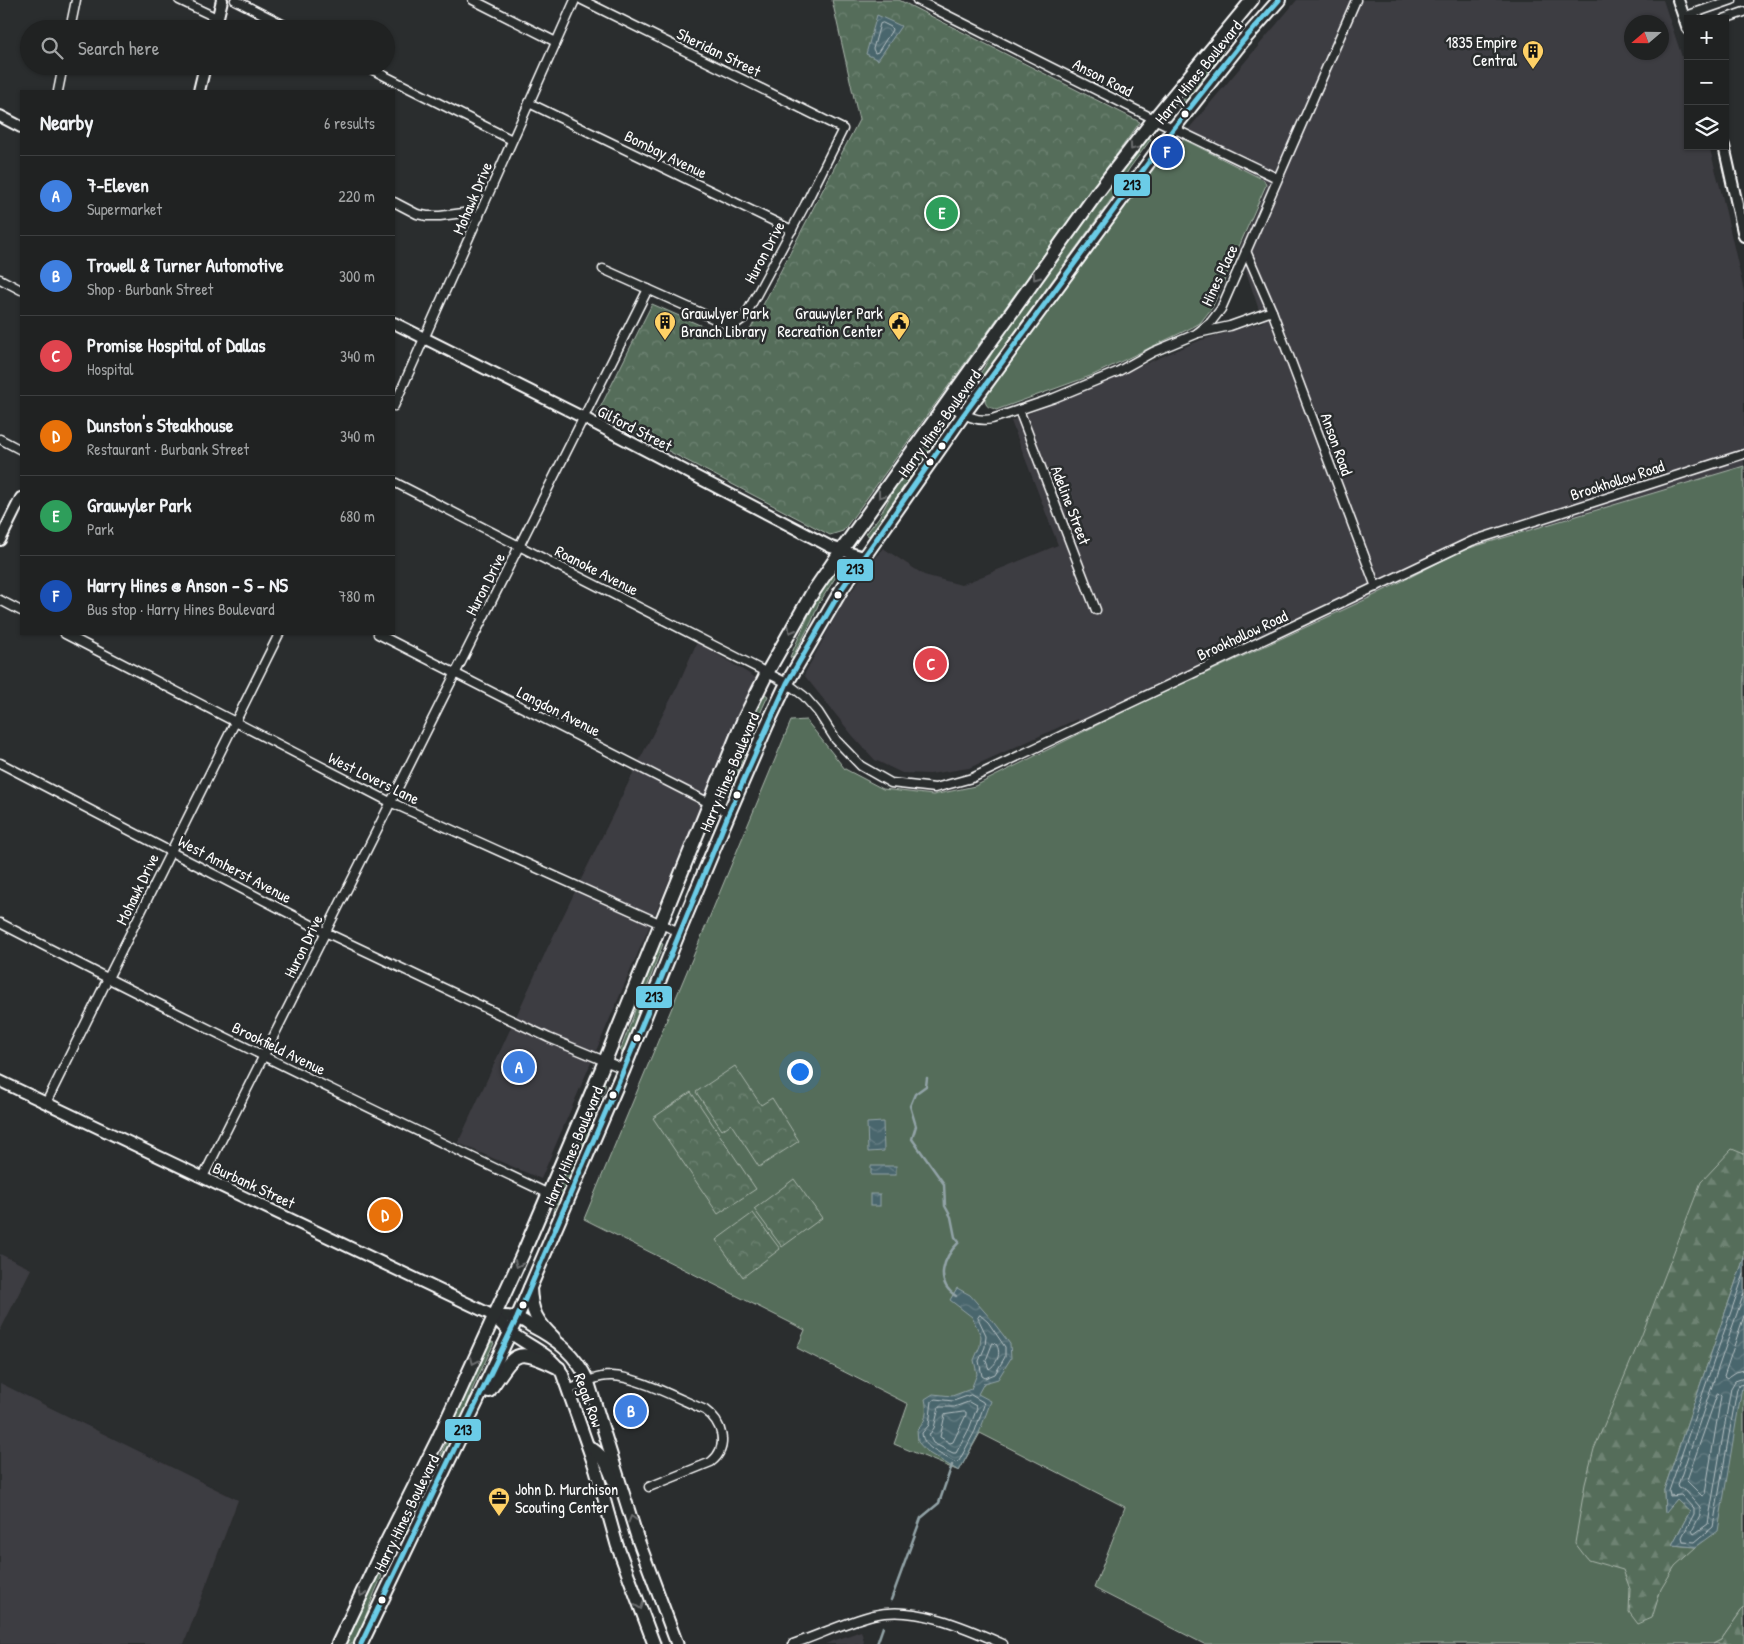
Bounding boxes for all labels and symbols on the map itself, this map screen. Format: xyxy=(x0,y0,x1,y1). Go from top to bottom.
street label: Harry Hines Boulevard xyxy=(1149,15,1247,129)
north arrow xyxy=(1624,15,1669,60)
street label: Sheridan Street xyxy=(673,22,765,82)
place label: 1835 Empire Central xyxy=(1446,31,1518,71)
building icon: 1835 Empire Central xyxy=(1521,39,1545,70)
street label: Anson Road xyxy=(1069,52,1137,102)
unlabelled marker xyxy=(1180,109,1190,119)
street label: Bombay Avenue xyxy=(621,125,712,184)
pin: F xyxy=(1151,133,1183,171)
one-way arrow xyxy=(1130,141,1139,150)
street label: Mohawk Drive xyxy=(447,158,497,238)
line badge: 213 xyxy=(1113,173,1151,197)
text: 213 xyxy=(1123,175,1142,194)
pin: E xyxy=(926,194,958,232)
street label: Huron Drive xyxy=(738,216,790,287)
street label: Hines Place xyxy=(1195,240,1243,309)
one-way arrow xyxy=(1033,271,1042,281)
place label: Grauwlyer Park Branch Library xyxy=(681,302,769,342)
place label: Grauwyler Park Recreation Center xyxy=(778,302,883,342)
building icon: Grauwlyer Park Branch Library xyxy=(653,310,677,341)
public building icon: Grauwyler Park Recreation Center xyxy=(887,310,911,341)
street label: Harry Hines Boulevard xyxy=(893,365,985,481)
street label: Gilford Street xyxy=(594,400,677,456)
street label: Anson Road xyxy=(1316,410,1358,478)
unlabelled marker xyxy=(937,441,947,451)
street label: Brookhollow Road xyxy=(1567,454,1667,506)
unlabelled marker xyxy=(925,457,935,467)
street label: Adeline Street xyxy=(1046,462,1096,548)
one-way arrow xyxy=(878,489,887,499)
street label: Roanoke Avenue xyxy=(551,540,643,601)
street label: Huron Drive xyxy=(460,548,510,619)
line badge: 213 xyxy=(836,558,874,582)
text: 213 xyxy=(846,559,865,578)
unlabelled marker xyxy=(833,590,843,600)
street label: Brookhollow Road xyxy=(1193,604,1291,666)
one-way arrow xyxy=(787,625,797,634)
pin: C xyxy=(915,645,947,683)
street label: Langdon Avenue xyxy=(514,681,605,742)
street label: Harry Hines Boulevard xyxy=(694,709,764,835)
street label: West Lovers Lane xyxy=(325,747,424,810)
unlabelled marker xyxy=(732,790,742,800)
street label: West Amherst Avenue xyxy=(174,830,296,908)
street label: Mohawk Drive xyxy=(110,849,164,928)
street label: Huron Drive xyxy=(278,910,328,981)
line badge: 213 xyxy=(635,985,673,1009)
text: 213 xyxy=(645,987,664,1006)
street label: Brookfield Avenue xyxy=(229,1016,330,1080)
unlabelled marker xyxy=(632,1033,642,1043)
pin: A xyxy=(503,1048,535,1086)
your location xyxy=(787,1059,813,1085)
street label: Harry Hines Boulevard xyxy=(538,1083,608,1209)
unlabelled marker xyxy=(608,1090,618,1100)
street label: Burbank Street xyxy=(209,1156,299,1214)
pin: D xyxy=(369,1196,401,1234)
one-way arrow xyxy=(514,1259,525,1268)
unlabelled marker xyxy=(518,1300,528,1310)
one-way arrow xyxy=(470,1355,480,1364)
street label: Regal Row xyxy=(569,1370,609,1430)
pin: B xyxy=(615,1392,647,1430)
line badge: 213 xyxy=(444,1418,482,1442)
text: 213 xyxy=(454,1420,473,1439)
street label: Harry Hines Boulevard xyxy=(368,1451,444,1575)
place label: John D. Murchison Scouting Center xyxy=(515,1478,618,1518)
office icon: John D. Murchison Scouting Center xyxy=(487,1486,511,1517)
one-way arrow xyxy=(627,1515,637,1524)
one-way arrow xyxy=(358,1588,368,1597)
unlabelled marker xyxy=(377,1595,387,1605)
one-way arrow xyxy=(634,1601,644,1609)

